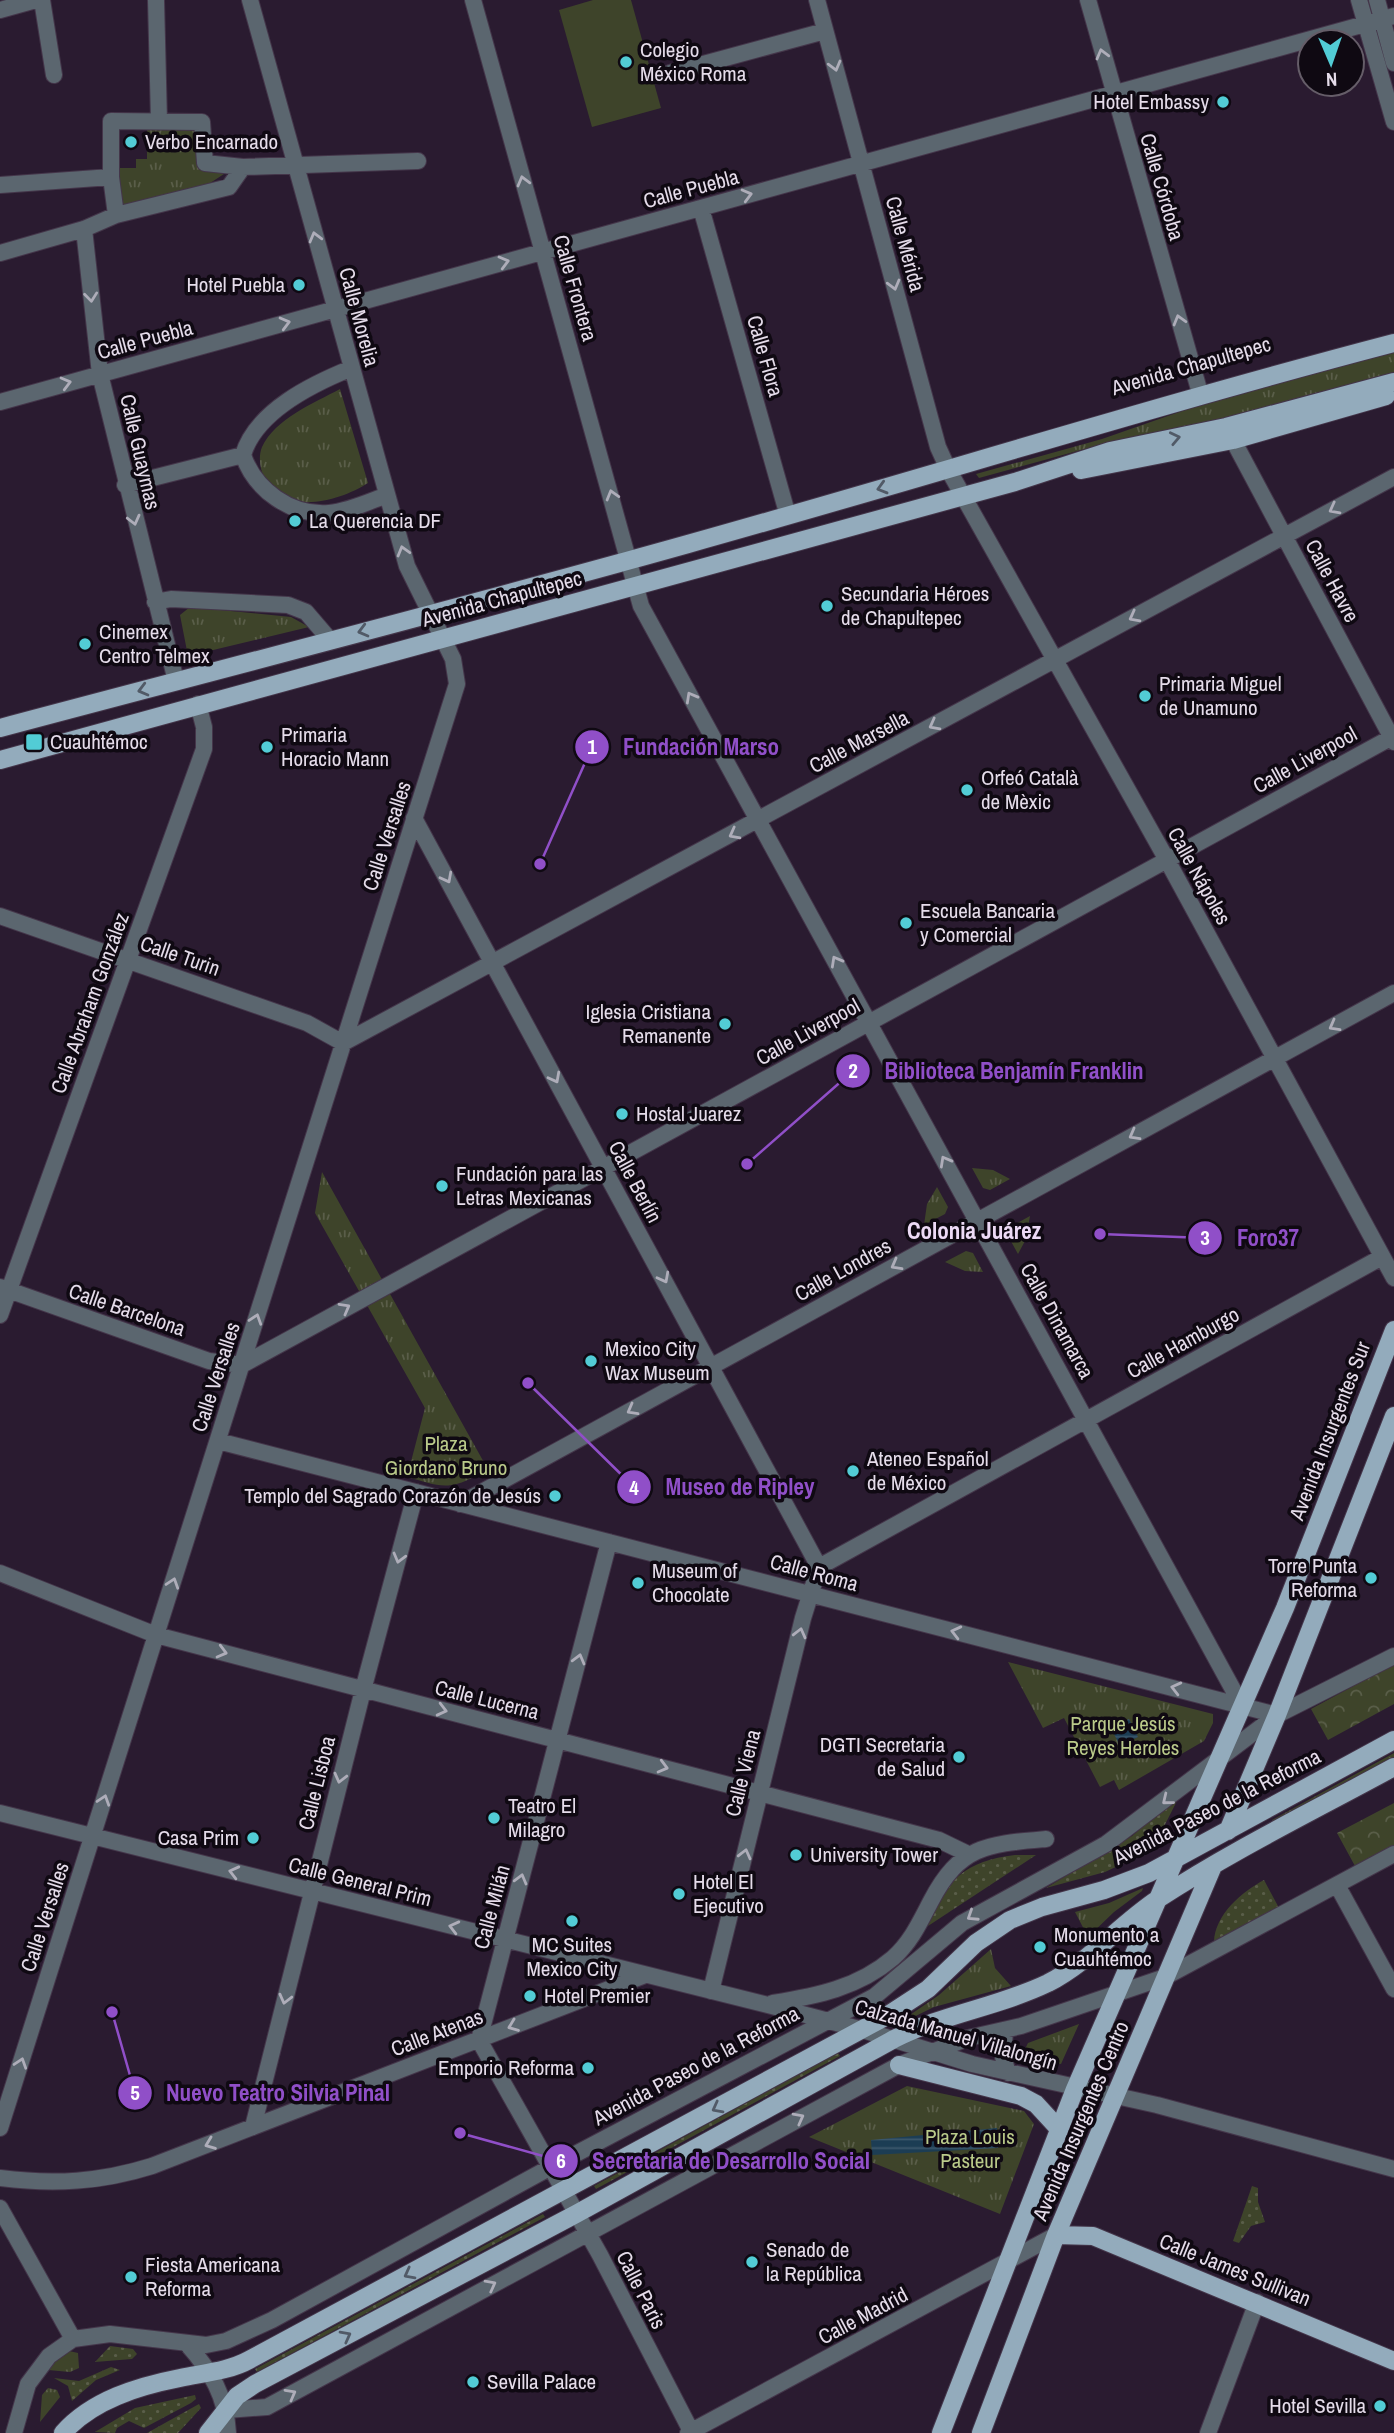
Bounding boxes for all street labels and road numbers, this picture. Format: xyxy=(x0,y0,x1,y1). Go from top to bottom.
street label: Calle Córdoba xyxy=(1133,130,1192,244)
street label: Calle Puebla xyxy=(640,162,742,215)
street label: Calle Mérida xyxy=(879,193,932,295)
street label: Calle Frontera xyxy=(547,231,605,345)
street label: Calle Morelia xyxy=(332,264,387,370)
street label: Calle Flora xyxy=(740,312,791,400)
street label: Calle Puebla xyxy=(94,313,196,366)
street label: Avenida Chapultepec xyxy=(1107,329,1274,402)
street label: Calle Guaymas xyxy=(113,391,168,513)
street label: Calle Havre xyxy=(1299,534,1366,627)
street label: Avenida Chapultepec xyxy=(418,563,585,634)
street label: Calle Marsella xyxy=(804,703,914,780)
street label: Calle Liverpool xyxy=(1247,719,1362,800)
street label: Calle Versalles xyxy=(355,777,418,894)
street label: Calle Nápoles xyxy=(1161,822,1238,930)
street label: Calle Abraham González xyxy=(43,908,136,1097)
street label: Calle Turin xyxy=(136,928,224,983)
street label: Calle Liverpool xyxy=(750,991,865,1072)
street label: Calle Berlín xyxy=(602,1136,669,1228)
street label: Calle Londres xyxy=(789,1231,896,1308)
street label: Calle Dinamarca xyxy=(1014,1258,1101,1384)
street label: Calle Barcelona xyxy=(65,1276,190,1343)
street label: Calle Hamburgo xyxy=(1121,1300,1244,1385)
street label: Calle Versalles xyxy=(184,1318,247,1435)
street label: Avenida Insurgentes Sur xyxy=(1282,1337,1377,1525)
street label: Calle Roma xyxy=(767,1547,862,1598)
street label: Calle Lucerna xyxy=(432,1673,543,1727)
street label: Calle Viena xyxy=(718,1726,767,1819)
street label: Calle Lisboa xyxy=(291,1733,342,1833)
street label: Avenida Paseo de la Reforma xyxy=(1107,1741,1326,1872)
street label: Calle General Prim xyxy=(286,1850,435,1913)
street label: Calle Versalles xyxy=(13,1858,76,1975)
street label: Calle Milán xyxy=(466,1862,517,1952)
street label: Calzada Manuel Villalongín xyxy=(852,1992,1061,2077)
street label: Avenida Paseo de la Reforma xyxy=(587,1999,804,2133)
street label: Calle Atenas xyxy=(386,2002,487,2063)
street label: Avenida Insurgentes Centro xyxy=(1025,2017,1136,2226)
street label: Calle James Sullivan xyxy=(1155,2226,1315,2313)
street label: Calle Paris xyxy=(609,2246,673,2334)
street label: Calle Madrid xyxy=(813,2280,913,2351)

